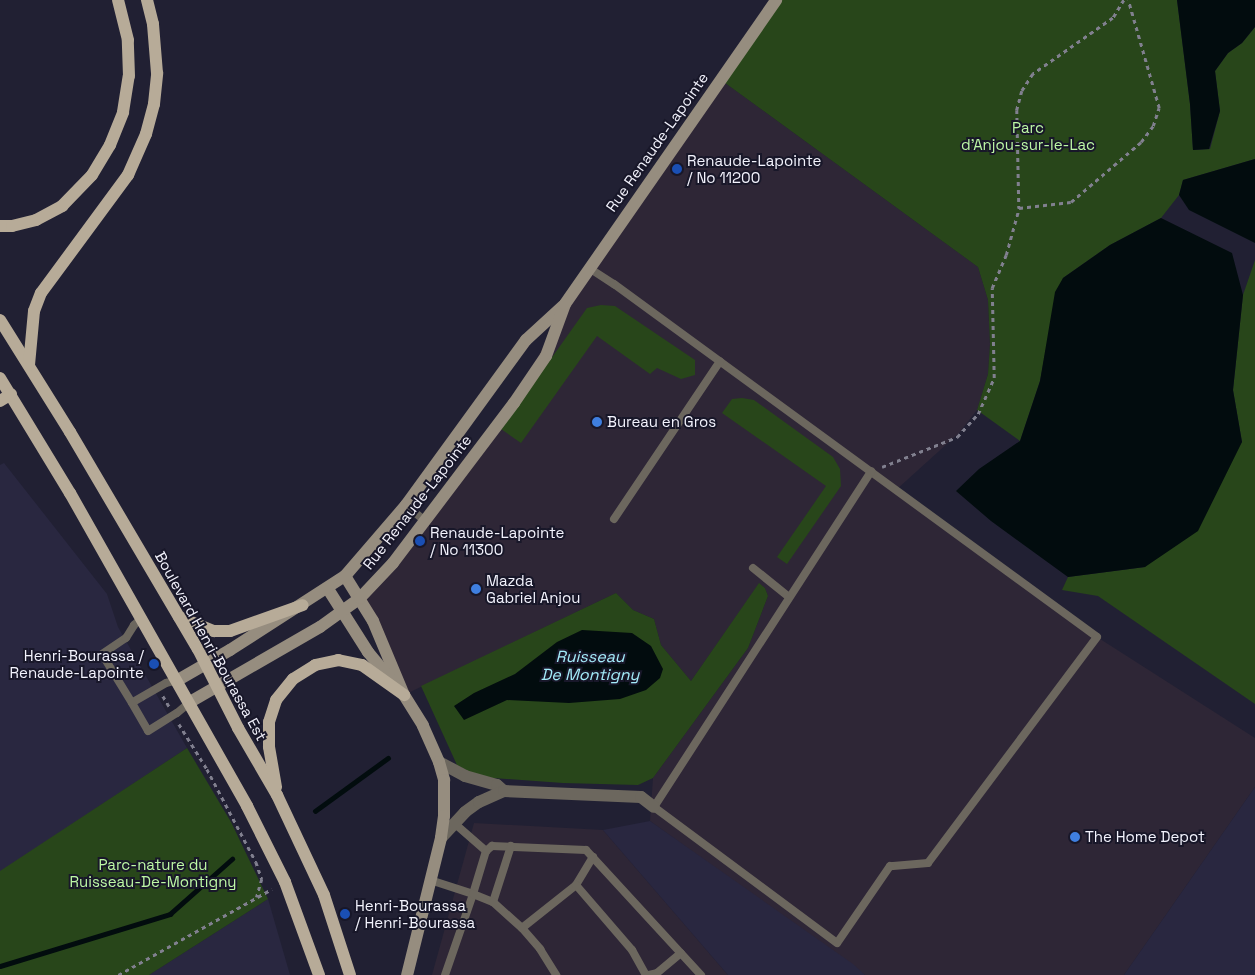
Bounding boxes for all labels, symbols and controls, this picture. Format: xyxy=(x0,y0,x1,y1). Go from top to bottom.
street label: Rue Renaude-Lapointe xyxy=(602,69,712,215)
park label: Parc d'Anjou-sur-le-Lac xyxy=(961,118,1095,153)
place label: Renaude-Lapointe / No 11200 xyxy=(687,151,821,186)
marker: Renaude-Lapointe / No 11200 xyxy=(671,163,683,175)
place label: Bureau en Gros xyxy=(607,413,716,431)
marker: Bureau en Gros xyxy=(591,416,603,428)
street label: Rue Renaude-Lapointe xyxy=(359,431,475,573)
place label: Renaude-Lapointe / No 11300 xyxy=(430,523,564,558)
marker: Renaude-Lapointe / No 11300 xyxy=(414,535,426,547)
street label: Boulevard Henri-Bourassa Est xyxy=(151,548,271,744)
place label: Mazda Gabriel Anjou xyxy=(486,571,581,606)
marker: Mazda Gabriel Anjou xyxy=(470,583,482,595)
place label: Henri-Bourassa / Renaude-Lapointe xyxy=(10,646,144,681)
water label: Ruisseau De Montigny xyxy=(541,647,639,685)
marker: Henri-Bourassa / Renaude-Lapointe xyxy=(148,658,160,670)
place label: The Home Depot xyxy=(1085,828,1205,846)
marker: The Home Depot xyxy=(1069,831,1081,843)
park label: Parc-nature du Ruisseau-De-Montigny xyxy=(70,855,236,890)
place label: Henri-Bourassa / Henri-Bourassa xyxy=(355,896,475,931)
marker: Henri-Bourassa / Henri-Bourassa xyxy=(339,908,351,920)

